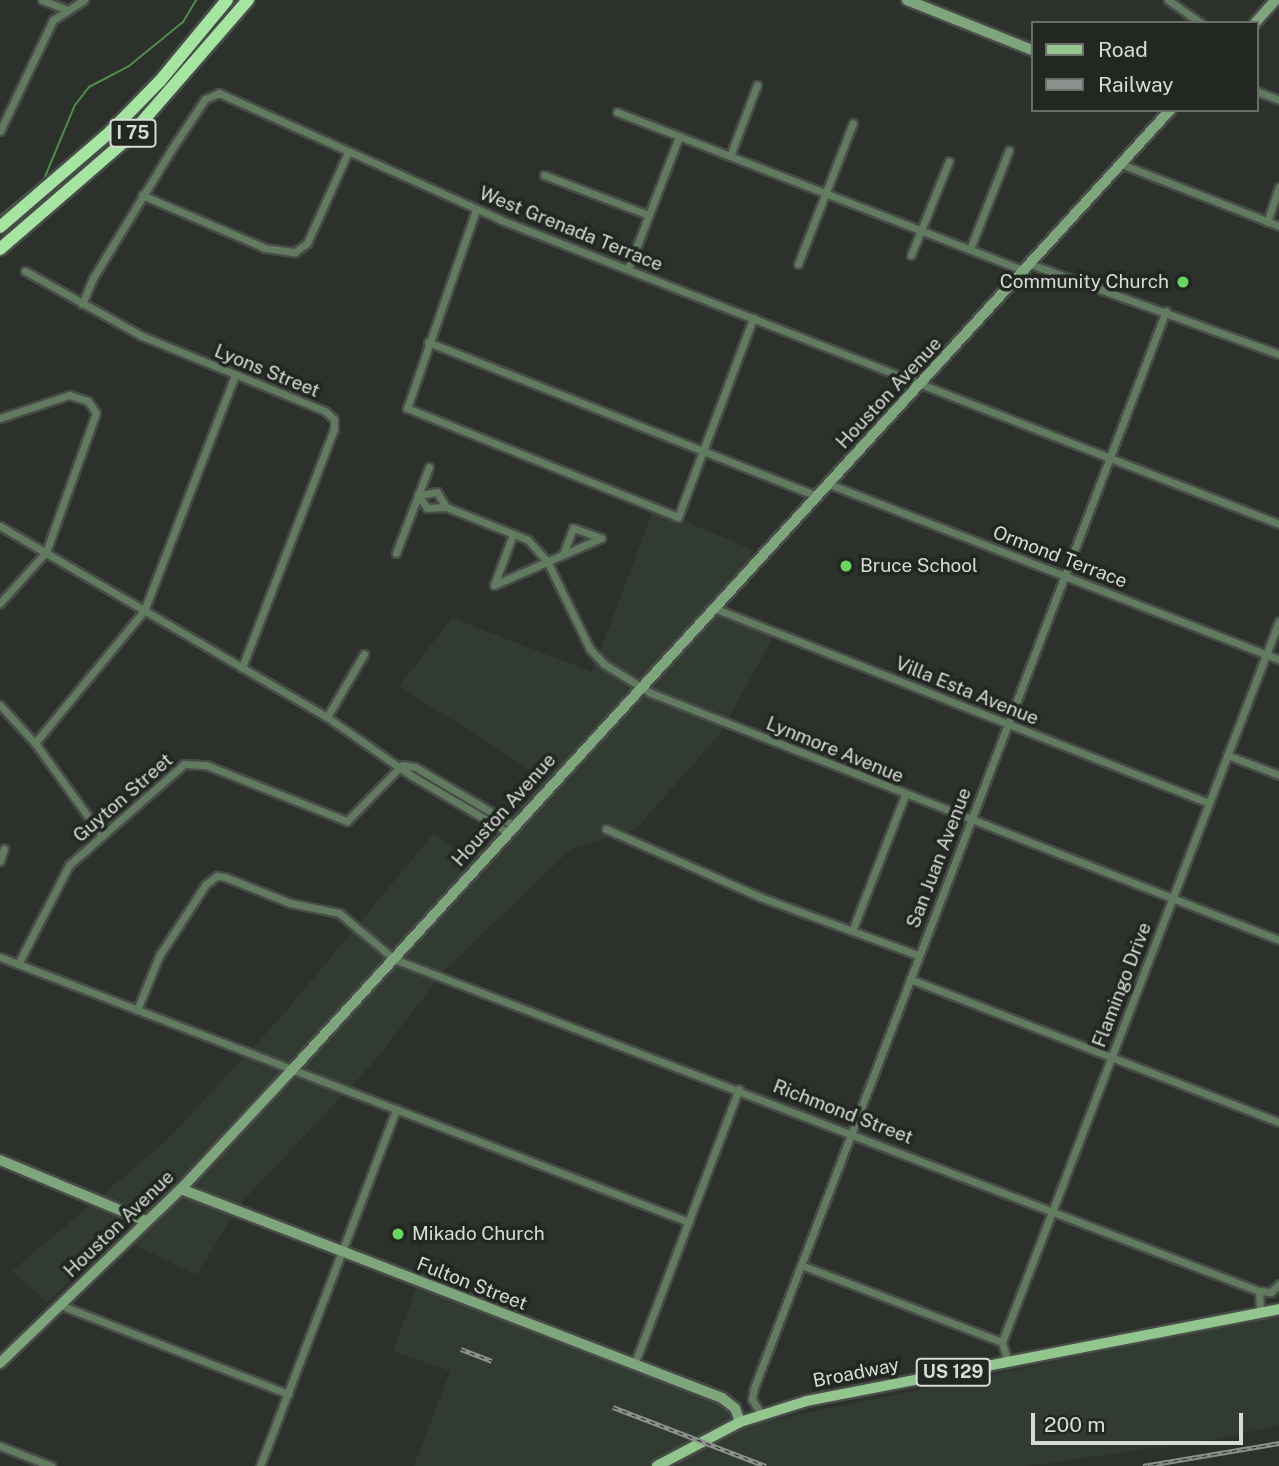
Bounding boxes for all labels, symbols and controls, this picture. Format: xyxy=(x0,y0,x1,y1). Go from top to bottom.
legend xyxy=(1030,21,1258,112)
text: Road xyxy=(1098,37,1148,62)
text: Railway xyxy=(1098,72,1174,97)
road number: I 75 xyxy=(108,118,158,148)
street label: West Grenada Terrace xyxy=(476,182,666,276)
place label: Community Church xyxy=(1000,271,1169,293)
marker: Community Church xyxy=(1175,274,1191,290)
street label: Houston Avenue xyxy=(831,332,947,454)
street label: Lyons Street xyxy=(211,340,323,402)
street label: Ormond Terrace xyxy=(990,521,1130,593)
place label: Bruce School xyxy=(860,555,978,577)
marker: Bruce School xyxy=(838,558,854,574)
street label: Villa Esta Avenue xyxy=(892,652,1042,730)
street label: Lynmore Avenue xyxy=(763,712,907,788)
street label: Guyton Street xyxy=(69,749,177,847)
street label: Houston Avenue xyxy=(447,749,561,871)
street label: San Juan Avenue xyxy=(902,785,976,931)
street label: Flamingo Drive xyxy=(1088,919,1156,1051)
street label: Richmond Street xyxy=(770,1075,916,1149)
street label: Houston Avenue xyxy=(59,1166,179,1282)
place label: Mikado Church xyxy=(412,1223,545,1245)
marker: Mikado Church xyxy=(390,1226,406,1242)
street label: Fulton Street xyxy=(414,1253,530,1315)
street label: Broadway xyxy=(811,1353,901,1393)
road number: US 129 xyxy=(914,1358,992,1386)
scale bar xyxy=(1034,1400,1246,1444)
text: 200 m xyxy=(1044,1412,1105,1437)

